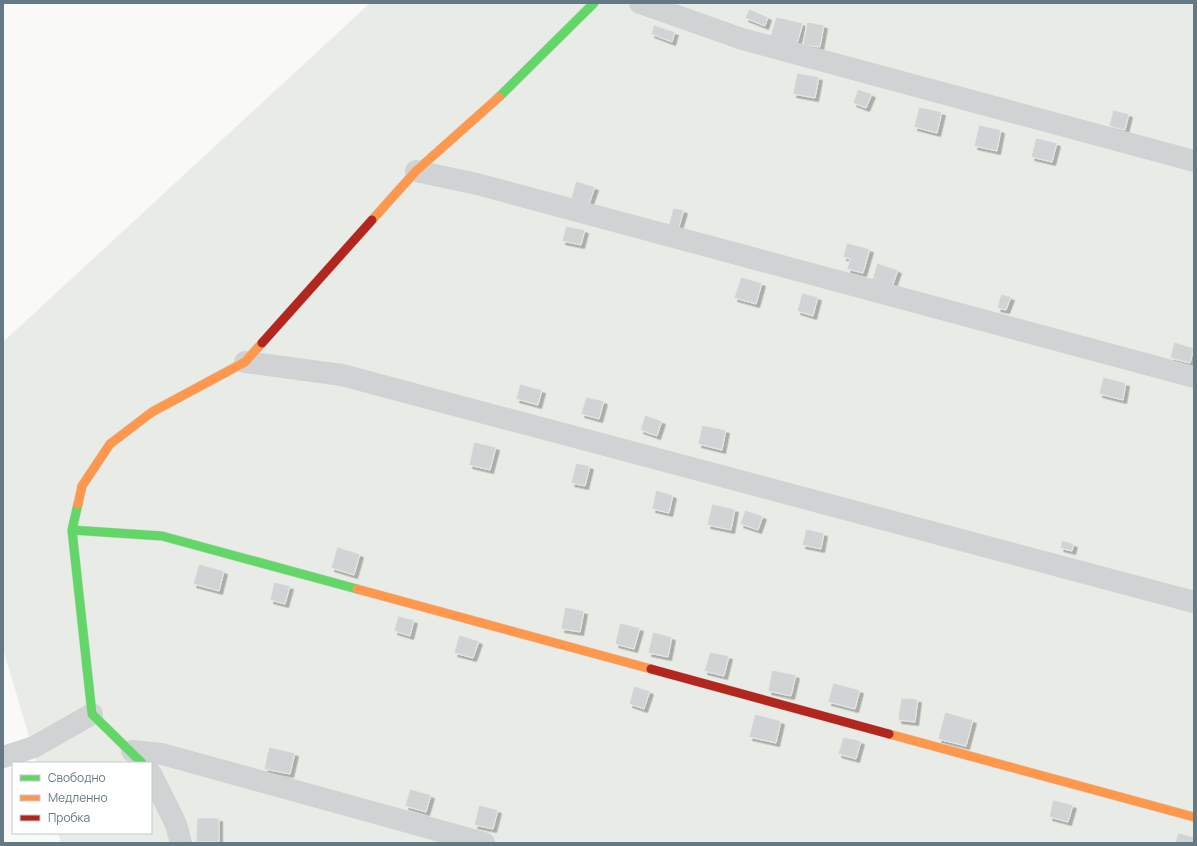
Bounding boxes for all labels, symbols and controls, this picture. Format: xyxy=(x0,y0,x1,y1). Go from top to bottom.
legend xyxy=(12,762,152,834)
text: Свободно xyxy=(48,769,106,786)
text: Медленно xyxy=(48,789,108,806)
text: Пробка xyxy=(48,809,90,826)

